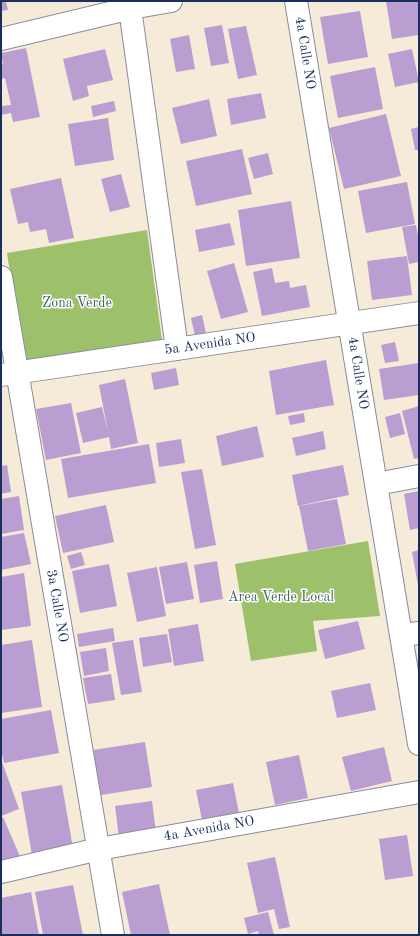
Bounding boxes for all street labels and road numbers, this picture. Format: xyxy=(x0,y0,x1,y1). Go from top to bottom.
street label: 4a Calle NO xyxy=(291,15,319,91)
street label: 5a Avenida NO xyxy=(163,329,257,359)
street label: 4a Calle NO xyxy=(344,335,372,411)
street label: 3a Calle NO xyxy=(42,568,72,644)
street label: 4a Avenida NO xyxy=(162,813,256,845)

